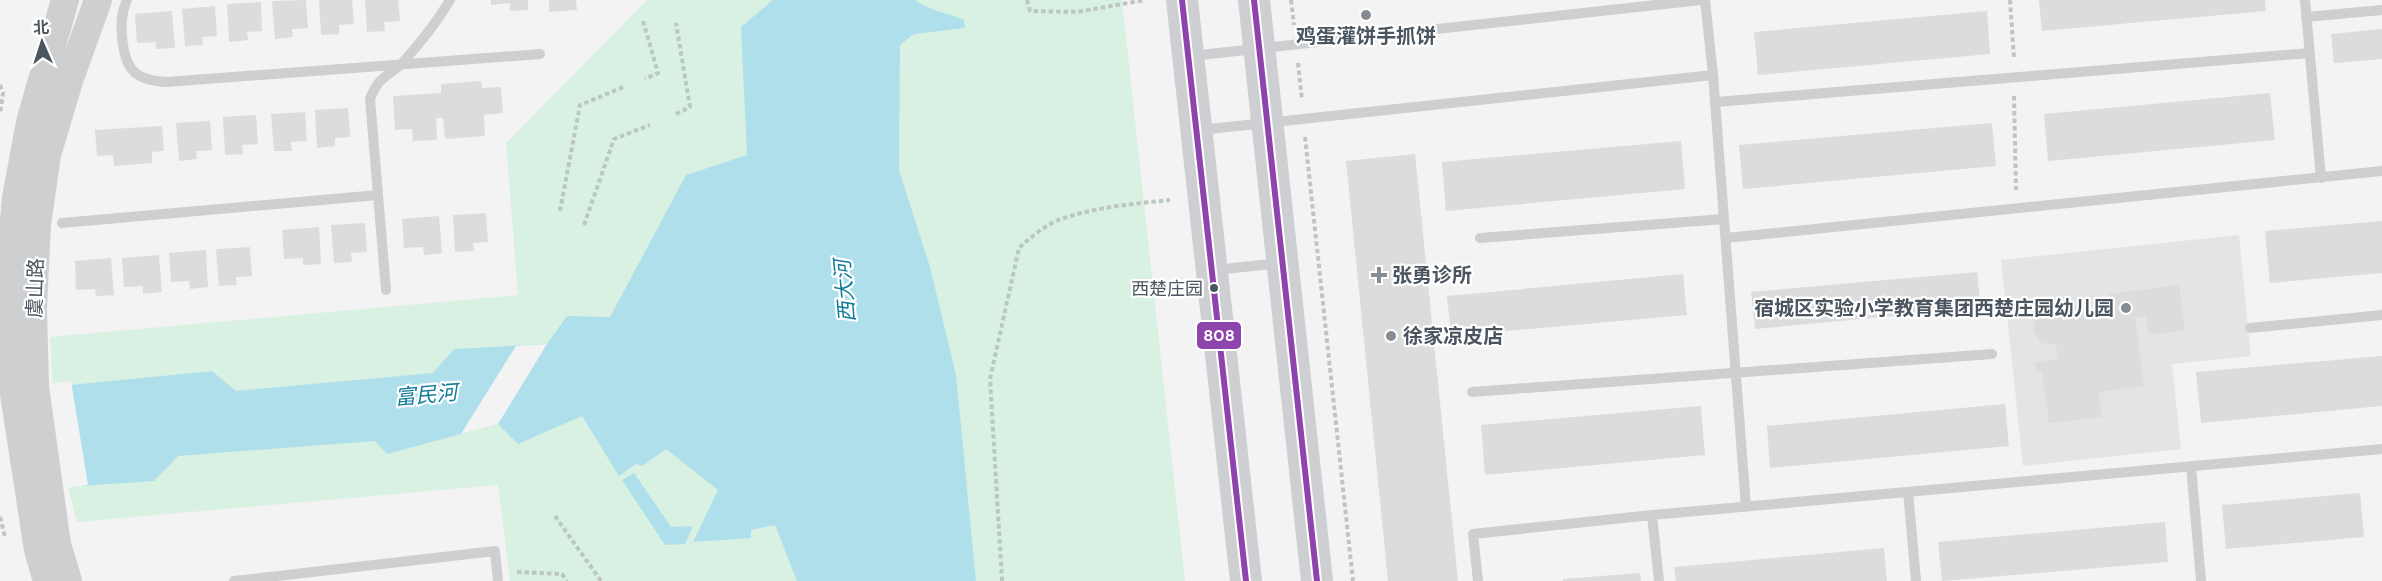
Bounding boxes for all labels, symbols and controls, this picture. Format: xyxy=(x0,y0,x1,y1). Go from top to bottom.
marker: 鸡蛋灌饼手抓饼 xyxy=(1359,8,1373,22)
north arrow xyxy=(12,12,72,72)
text: 北 xyxy=(33,17,50,38)
place label: 鸡蛋灌饼手抓饼 xyxy=(1296,23,1436,49)
water label: 西大河 xyxy=(828,254,862,324)
street label: 虞山路 xyxy=(21,258,49,318)
place label: 张勇诊所 xyxy=(1392,262,1472,288)
marker: 张勇诊所 xyxy=(1370,266,1388,284)
place label: 西楚庄园 xyxy=(1131,277,1203,301)
marker: 西楚庄园 xyxy=(1208,282,1220,294)
place label: 宿城区实验小学教育集团西楚庄园幼儿园 xyxy=(1754,295,2114,321)
marker: 宿城区实验小学教育集团西楚庄园幼儿园 xyxy=(2119,301,2133,315)
line badge: 808 xyxy=(1196,321,1242,350)
place label: 徐家凉皮店 xyxy=(1403,323,1503,349)
text: 808 xyxy=(1203,325,1235,346)
marker: 徐家凉皮店 xyxy=(1384,329,1398,343)
water label: 富民河 xyxy=(393,378,463,412)

